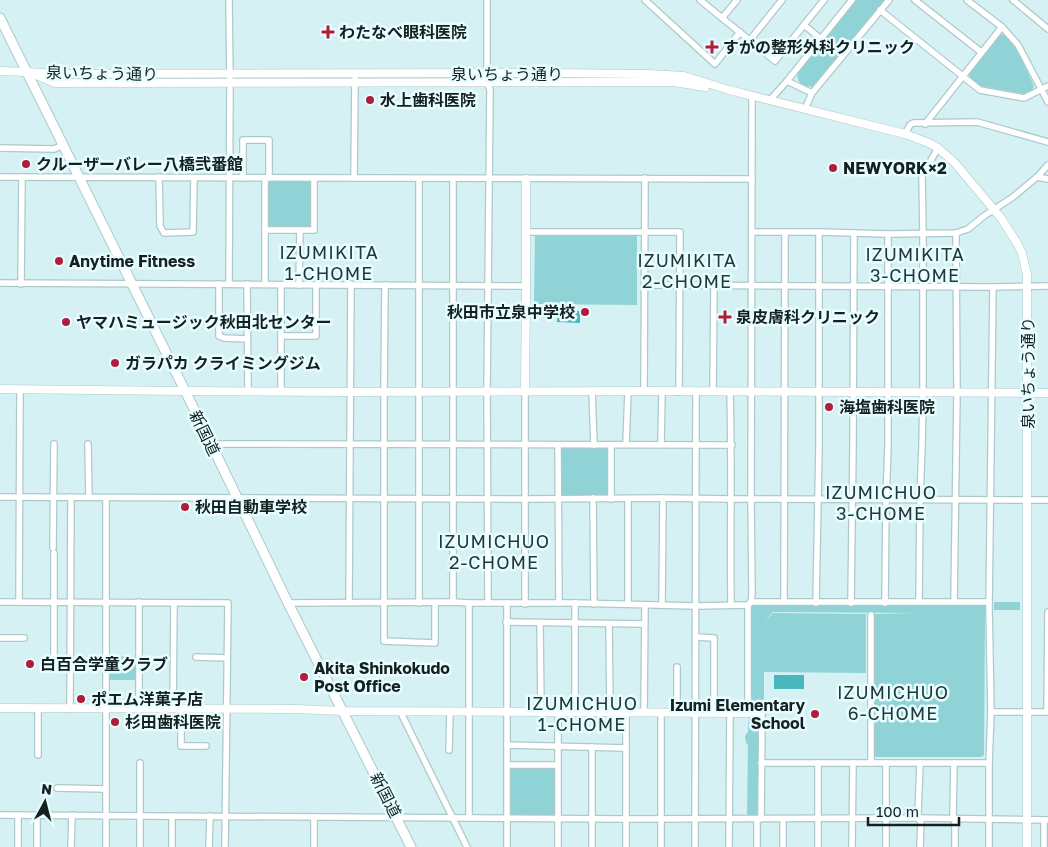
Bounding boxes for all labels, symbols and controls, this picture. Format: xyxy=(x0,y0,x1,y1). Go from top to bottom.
place label: わたなべ眼科医院 xyxy=(339,22,467,42)
marker: わたなべ眼科医院 xyxy=(321,25,335,39)
place label: すがの整形外科クリニック xyxy=(723,37,915,57)
marker: すがの整形外科クリニック xyxy=(705,40,719,54)
street label: 泉いちょう通り xyxy=(46,62,158,84)
street label: 泉いちょう通り xyxy=(451,64,563,84)
place label: 水上歯科医院 xyxy=(380,90,476,110)
marker: 水上歯科医院 xyxy=(364,94,376,106)
place label: クルーザーバレー八橋弐番館 xyxy=(36,154,243,174)
marker: クルーザーバレー八橋弐番館 xyxy=(20,158,32,170)
place label: NEWYORK×2 xyxy=(843,158,947,178)
marker: NEWYORK×2 xyxy=(827,162,839,174)
district label: IZUMIKITA 1-CHOME xyxy=(279,241,379,284)
district label: IZUMIKITA 3-CHOME xyxy=(865,243,965,286)
district label: IZUMIKITA 2-CHOME xyxy=(637,249,737,292)
place label: Anytime Fitness xyxy=(69,251,195,271)
marker: Anytime Fitness xyxy=(53,255,65,267)
place label: 秋田市立泉中学校 xyxy=(447,302,575,322)
marker: 秋田市立泉中学校 xyxy=(579,306,591,318)
place label: 泉皮膚科クリニック xyxy=(736,307,880,327)
marker: 泉皮膚科クリニック xyxy=(718,310,732,324)
place label: ヤマハミュージック秋田北センター xyxy=(76,312,332,332)
marker: ヤマハミュージック秋田北センター xyxy=(60,316,72,328)
street label: 泉いちょう通り xyxy=(1018,317,1038,429)
place label: ガラパカ クライミングジム xyxy=(125,353,321,373)
marker: ガラパカ クライミングジム xyxy=(109,357,121,369)
place label: 海塩歯科医院 xyxy=(839,397,935,417)
marker: 海塩歯科医院 xyxy=(823,401,835,413)
street label: 新国道 xyxy=(185,407,225,459)
district label: IZUMICHUO 3-CHOME xyxy=(825,481,937,524)
place label: 秋田自動車学校 xyxy=(195,497,307,517)
marker: 秋田自動車学校 xyxy=(179,501,191,513)
district label: IZUMICHUO 2-CHOME xyxy=(438,530,550,573)
place label: 白百合学童クラブ xyxy=(40,654,168,674)
marker: 白百合学童クラブ xyxy=(24,658,36,670)
place label: Akita Shinkokudo Post Office xyxy=(314,658,450,696)
marker: Akita Shinkokudo Post Office xyxy=(298,671,310,683)
district label: IZUMICHUO 6-CHOME xyxy=(837,681,949,724)
place label: ポエム洋菓子店 xyxy=(91,689,203,709)
district label: IZUMICHUO 1-CHOME xyxy=(526,692,638,735)
marker: ポエム洋菓子店 xyxy=(75,693,87,705)
place label: Izumi Elementary School xyxy=(670,695,806,733)
marker: Izumi Elementary School xyxy=(809,708,821,720)
place label: 杉田歯科医院 xyxy=(125,712,221,732)
marker: 杉田歯科医院 xyxy=(109,716,121,728)
street label: 新国道 xyxy=(366,769,406,821)
north arrow xyxy=(20,777,70,827)
text: N xyxy=(40,780,53,798)
scale bar xyxy=(868,794,959,826)
text: 100 m xyxy=(876,802,919,820)

